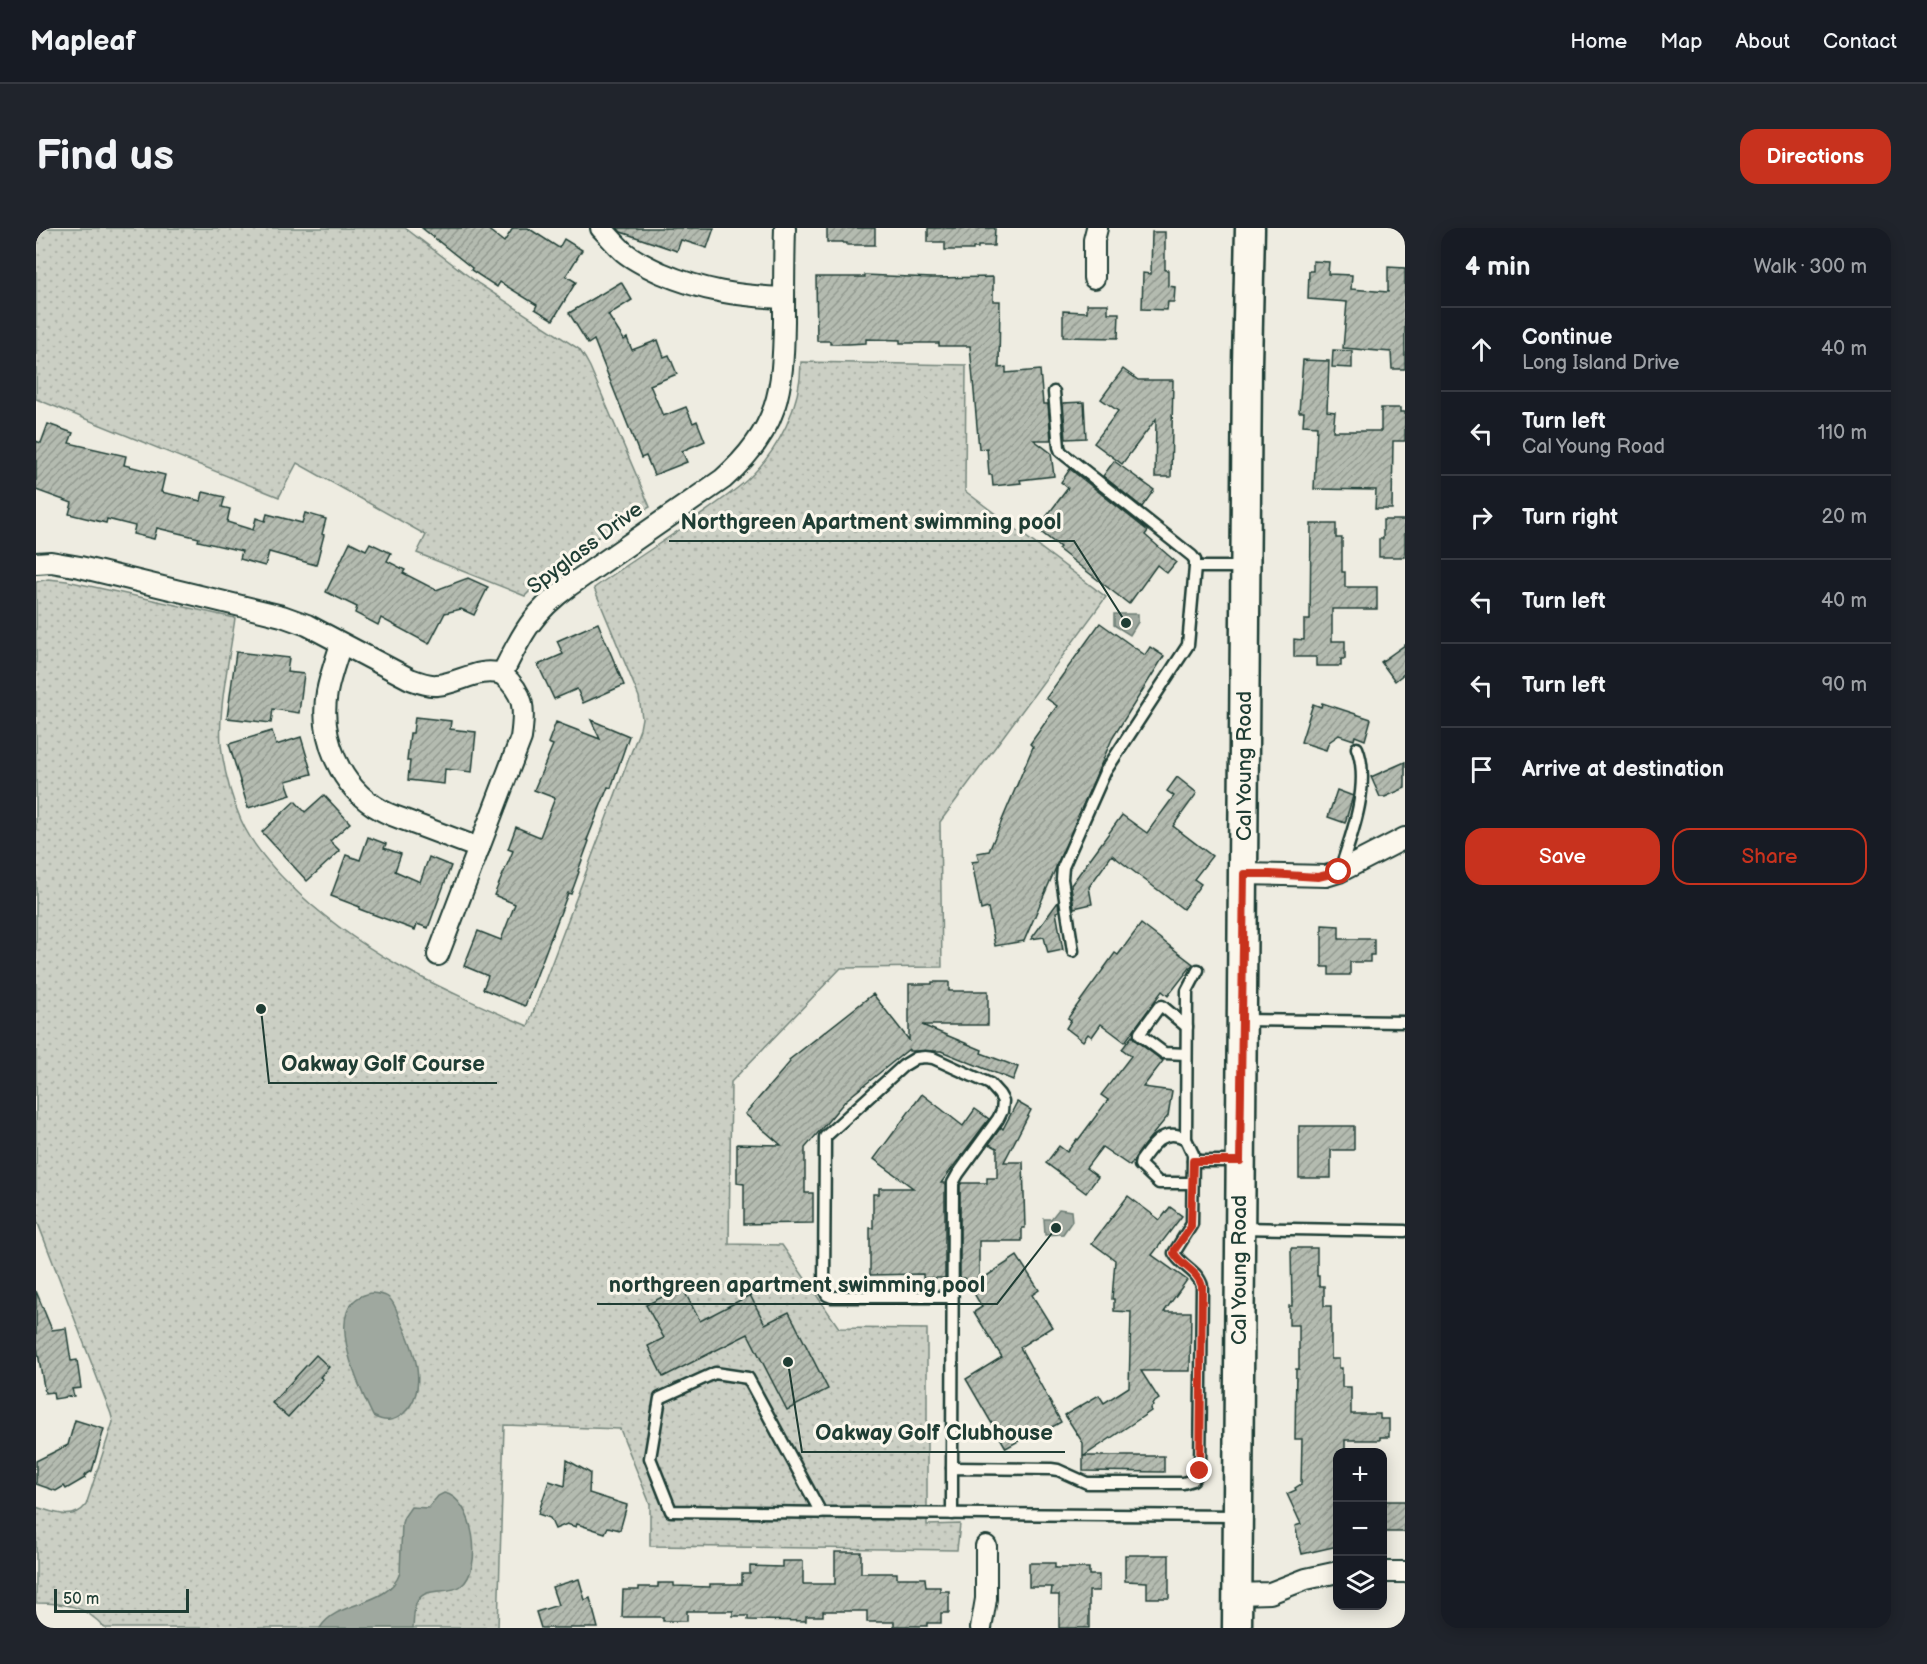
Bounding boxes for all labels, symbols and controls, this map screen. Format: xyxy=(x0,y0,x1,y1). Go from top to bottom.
text: Mapleaf xyxy=(30,25,136,58)
text: Home xyxy=(1570,29,1627,54)
text: Map xyxy=(1660,29,1702,54)
text: About xyxy=(1735,29,1790,54)
text: Contact xyxy=(1823,29,1897,54)
button: Directions xyxy=(1740,129,1891,184)
text: Find us xyxy=(36,131,174,182)
text: 4 min xyxy=(1465,252,1530,283)
text: Walk · 300 m xyxy=(1754,255,1867,279)
text: Continue xyxy=(1522,324,1612,351)
icon: ahead xyxy=(1465,333,1498,366)
text: 40 m xyxy=(1821,337,1867,361)
text: Long Island Drive xyxy=(1522,351,1679,375)
text: Turn left xyxy=(1522,408,1606,435)
icon: left xyxy=(1465,417,1498,450)
text: 110 m xyxy=(1818,421,1867,445)
text: Cal Young Road xyxy=(1522,435,1665,459)
street label: Spyglass Drive xyxy=(522,497,648,599)
callout: Northgreen Apartment swimming pool xyxy=(669,501,1074,541)
icon: right xyxy=(1465,501,1498,534)
text: Turn right xyxy=(1522,504,1618,531)
text: 20 m xyxy=(1822,505,1867,529)
text: Northgreen Apartment swimming pool xyxy=(680,509,1062,536)
icon: left xyxy=(1465,585,1498,618)
text: Turn left xyxy=(1522,588,1606,615)
text: 40 m xyxy=(1821,589,1867,613)
icon: left xyxy=(1465,669,1498,702)
text: Turn left xyxy=(1522,672,1606,699)
text: 90 m xyxy=(1822,673,1867,697)
street label: Cal Young Road xyxy=(1232,691,1257,841)
icon: arrive xyxy=(1465,753,1498,786)
text: Arrive at destination xyxy=(1522,756,1724,783)
button: Save xyxy=(1465,828,1660,885)
button: Share xyxy=(1672,828,1867,885)
route start xyxy=(1325,858,1351,884)
callout: Oakway Golf Course xyxy=(269,1043,497,1083)
text: Oakway Golf Course xyxy=(281,1051,485,1078)
street label: Cal Young Road xyxy=(1227,1195,1252,1345)
callout: northgreen apartment swimming pool xyxy=(597,1264,997,1304)
text: northgreen apartment swimming pool xyxy=(609,1272,985,1299)
callout: Oakway Golf Clubhouse xyxy=(802,1412,1065,1452)
text: Oakway Golf Clubhouse xyxy=(815,1420,1053,1447)
map controls xyxy=(1333,1448,1387,1610)
button: + xyxy=(1333,1448,1387,1502)
route end xyxy=(1186,1457,1212,1483)
button: − xyxy=(1333,1502,1387,1556)
button: layers xyxy=(1333,1556,1387,1610)
scale bar xyxy=(54,1586,189,1614)
text: 50 m xyxy=(63,1590,99,1609)

